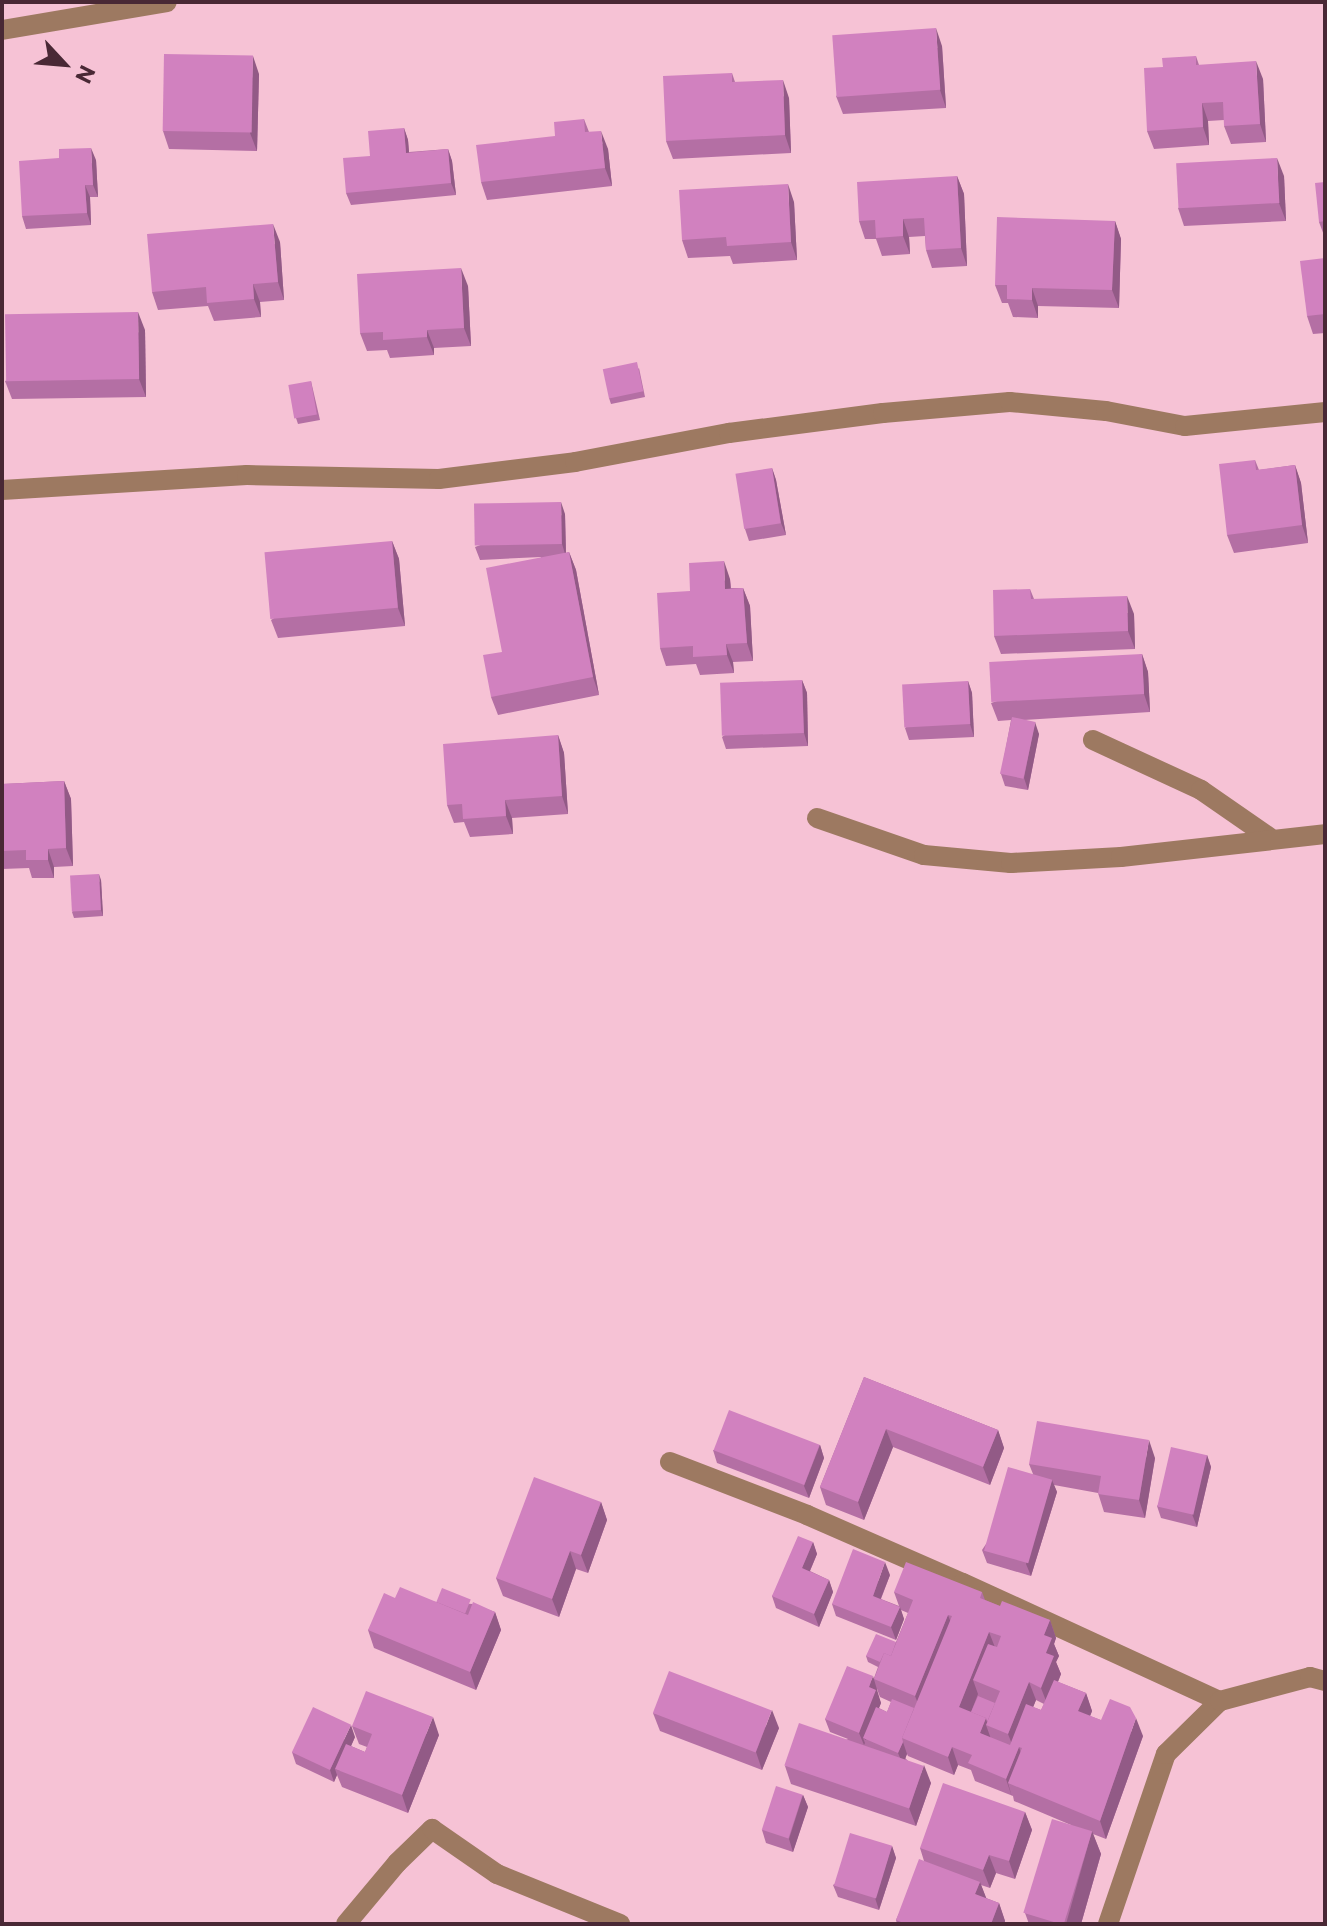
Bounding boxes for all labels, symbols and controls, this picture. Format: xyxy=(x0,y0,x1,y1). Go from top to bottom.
north arrow xyxy=(24,24,104,104)
text: N xyxy=(70,61,102,88)

